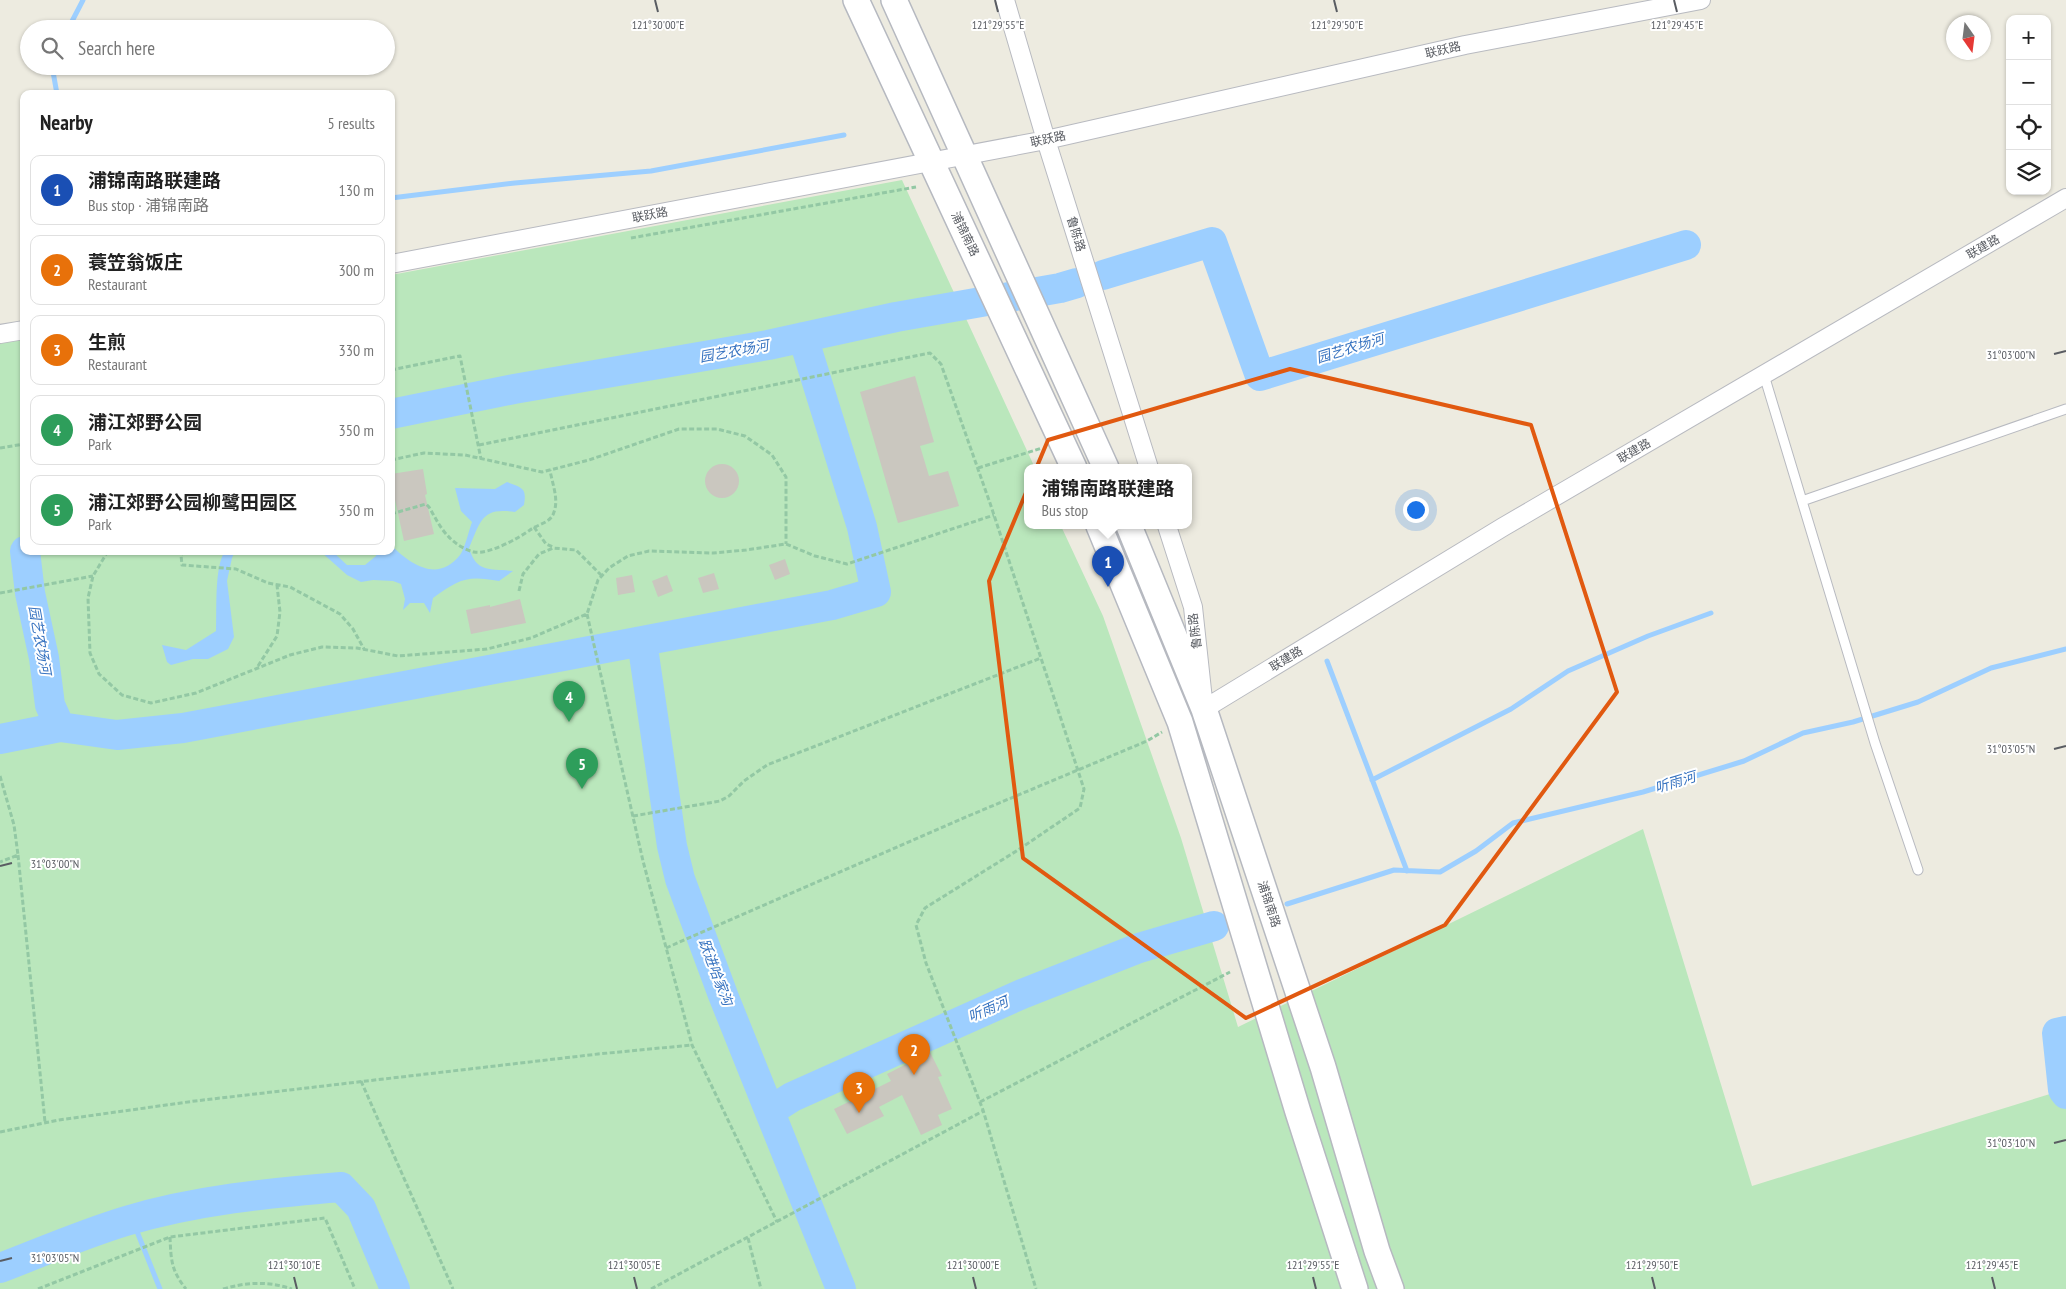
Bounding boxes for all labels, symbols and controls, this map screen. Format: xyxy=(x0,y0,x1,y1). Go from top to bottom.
north arrow xyxy=(1946,15,1991,60)
map controls xyxy=(2006,15,2051,195)
button: + xyxy=(2006,15,2051,60)
text: 121°30'00"E xyxy=(632,17,684,32)
text: 121°29'55"E xyxy=(972,17,1024,32)
text: 121°29'50"E xyxy=(1311,17,1363,32)
text: 121°29'45"E xyxy=(1651,17,1703,32)
search box xyxy=(20,20,395,75)
icon: search xyxy=(38,34,66,62)
text: Search here xyxy=(78,36,155,60)
street label: 联跃路 xyxy=(1424,38,1462,61)
button: − xyxy=(2006,60,2051,105)
button: locate xyxy=(2006,105,2051,150)
text: Nearby xyxy=(40,109,93,136)
text: 5 results xyxy=(328,113,375,133)
street label: 联跃路 xyxy=(1029,127,1067,150)
button: layers xyxy=(2006,150,2051,195)
text: 浦锦南路联建路 xyxy=(88,168,221,192)
text: 1 xyxy=(53,180,61,200)
text: 130 m xyxy=(339,180,374,200)
text: Bus stop · 浦锦南路 xyxy=(88,195,209,215)
street label: 联跃路 xyxy=(631,204,669,225)
street label: 浦锦南路 xyxy=(948,209,983,259)
street label: 鲁陈路 xyxy=(1064,214,1089,253)
street label: 联建路 xyxy=(1963,231,2002,262)
text: 蓑笠翁饭庄 xyxy=(88,250,183,274)
text: 2 xyxy=(53,260,61,280)
text: 300 m xyxy=(339,260,374,280)
text: Restaurant xyxy=(88,274,147,294)
water label: 园艺农场河 xyxy=(1314,328,1389,367)
text: 生煎 xyxy=(88,330,126,354)
water label: 园艺农场河 xyxy=(698,336,773,366)
text: 3 xyxy=(53,340,61,360)
text: 330 m xyxy=(339,340,374,360)
text: 31°03'00"N xyxy=(1987,347,2035,362)
text: Restaurant xyxy=(88,354,147,374)
text: 浦江郊野公园 xyxy=(88,410,202,434)
text: 4 xyxy=(53,420,61,440)
text: 350 m xyxy=(339,420,374,440)
text: Park xyxy=(88,434,112,454)
street label: 联建路 xyxy=(1614,435,1653,466)
popup xyxy=(1024,464,1192,529)
text: 浦锦南路联建路 xyxy=(1041,476,1175,500)
text: 浦江郊野公园柳鹭田园区 xyxy=(88,490,297,514)
your location xyxy=(1403,497,1429,523)
text: 5 xyxy=(53,500,61,520)
text: 350 m xyxy=(339,500,374,520)
text: Bus stop xyxy=(1041,500,1088,520)
text: Park xyxy=(88,514,112,534)
pin: 1 xyxy=(1092,546,1124,587)
water label: 园艺农场河 xyxy=(25,604,55,679)
street label: 鲁陈路 xyxy=(1185,612,1204,650)
street label: 联建路 xyxy=(1266,643,1305,674)
pin: 4 xyxy=(553,681,585,722)
text: 31°03'05"N xyxy=(1987,741,2035,756)
pin: 5 xyxy=(566,748,598,789)
water label: 听雨河 xyxy=(1652,766,1701,797)
text: 31°03'00"N xyxy=(31,856,79,871)
street label: 浦锦南路 xyxy=(1255,879,1284,929)
water label: 跃进哈家沟 xyxy=(695,936,738,1010)
water label: 听雨河 xyxy=(965,991,1014,1026)
pin: 2 xyxy=(898,1034,930,1075)
pin: 3 xyxy=(843,1072,875,1113)
text: 31°03'10"N xyxy=(1987,1135,2035,1150)
text: 31°03'05"N xyxy=(31,1250,79,1265)
text: 121°30'10"E xyxy=(268,1257,320,1272)
text: 121°30'05"E xyxy=(608,1257,660,1272)
text: 121°30'00"E xyxy=(947,1257,999,1272)
text: 121°29'55"E xyxy=(1287,1257,1339,1272)
text: 121°29'50"E xyxy=(1626,1257,1678,1272)
text: 121°29'45"E xyxy=(1966,1257,2018,1272)

